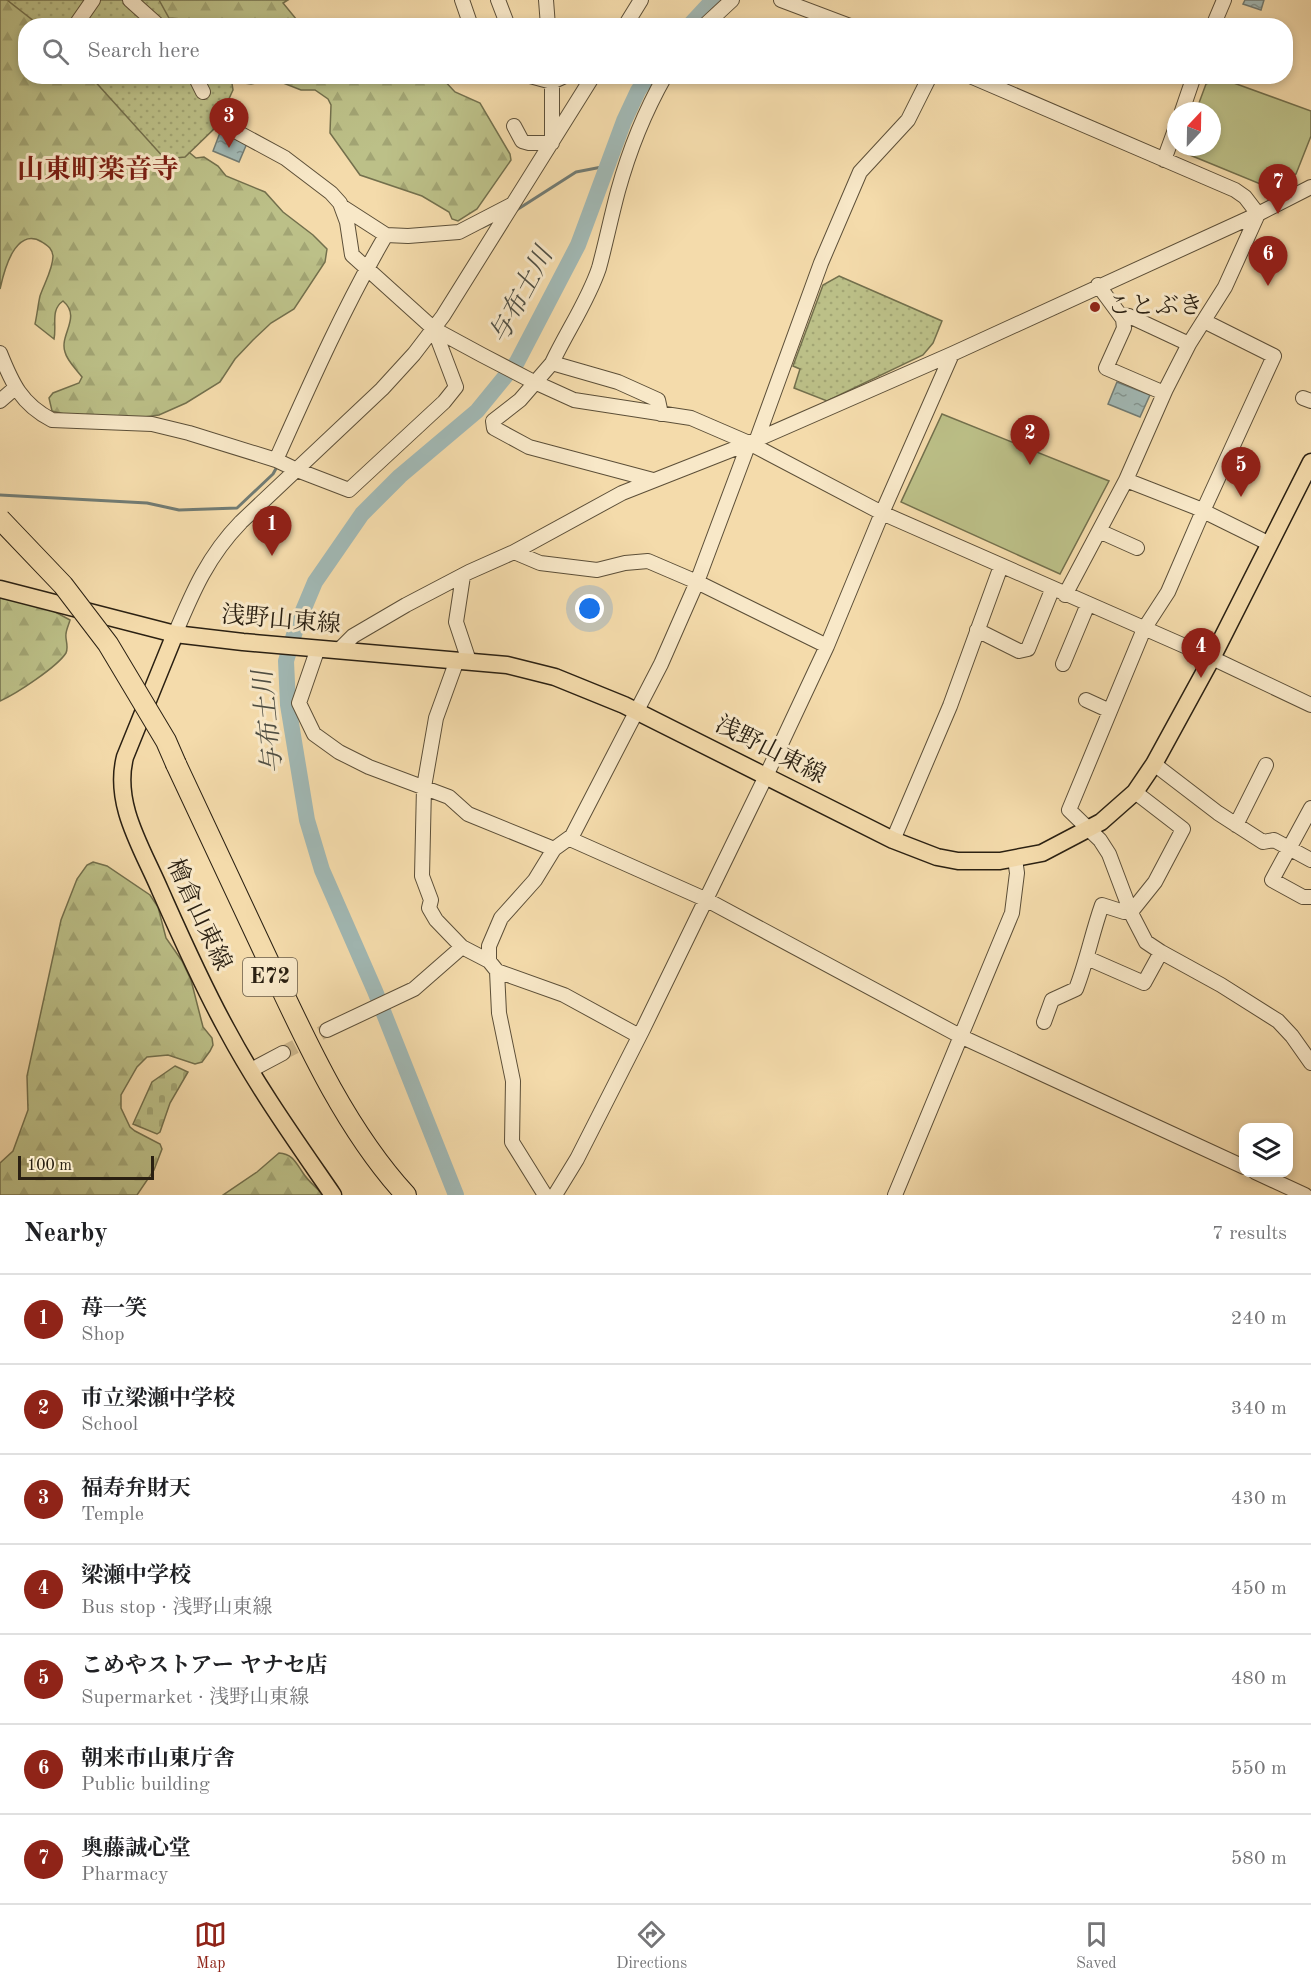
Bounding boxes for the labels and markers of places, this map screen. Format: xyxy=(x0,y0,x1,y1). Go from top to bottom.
pin: 3 xyxy=(210,98,248,148)
pin: 7 xyxy=(1258,164,1298,214)
pin: 6 xyxy=(1248,236,1288,286)
place label: ことぶき xyxy=(1107,294,1203,319)
marker: ことぶき xyxy=(1088,300,1102,314)
pin: 2 xyxy=(1010,416,1050,465)
pin: 5 xyxy=(1222,448,1260,497)
pin: 1 xyxy=(252,506,292,556)
pin: 4 xyxy=(1182,628,1220,678)

